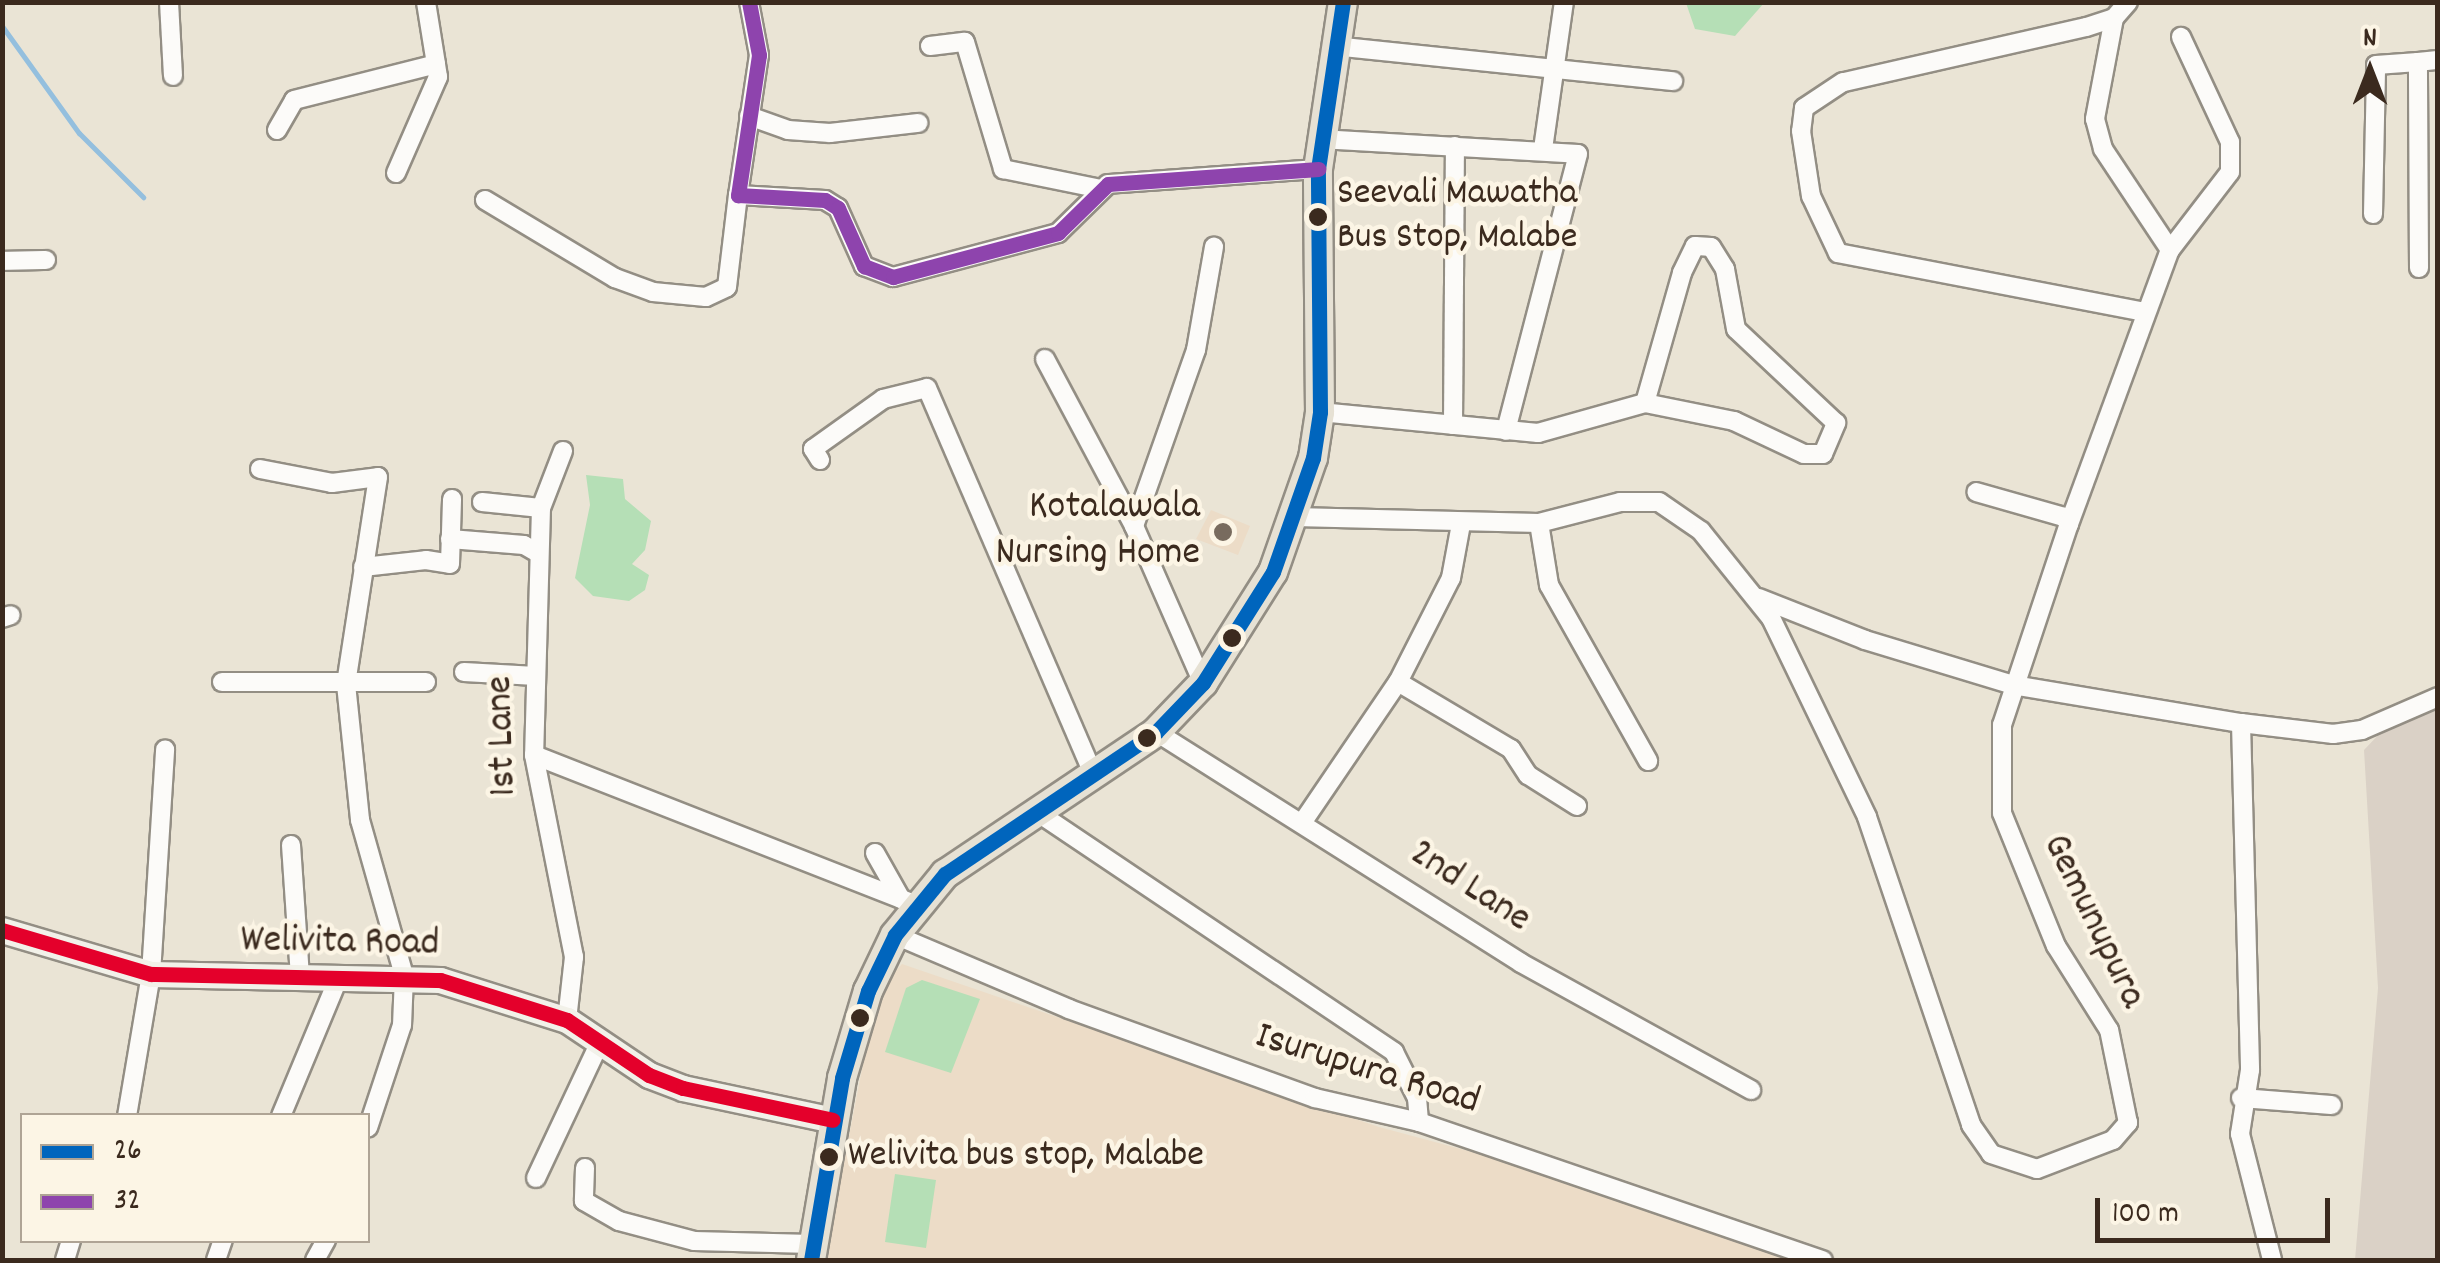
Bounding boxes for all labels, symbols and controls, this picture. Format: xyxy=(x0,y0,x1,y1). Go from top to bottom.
north arrow xyxy=(2320,20,2420,120)
text: N xyxy=(2363,20,2377,60)
place label: Seevali Mawatha Bus Stop, Malabe xyxy=(1337,172,1577,262)
marker: Seevali Mawatha Bus Stop, Malabe xyxy=(1308,207,1328,227)
place label: Kotalawala Nursing Home xyxy=(995,485,1200,579)
marker: Kotalawala Nursing Home xyxy=(1210,519,1236,545)
unlabelled marker xyxy=(1222,628,1242,648)
street label: 1st Lane xyxy=(478,675,530,797)
unlabelled marker xyxy=(1137,728,1157,748)
street label: Gemunupura xyxy=(2029,827,2155,1017)
street label: 2nd Lane xyxy=(1399,831,1539,945)
street label: Welivita Road xyxy=(240,918,440,970)
unlabelled marker xyxy=(850,1008,870,1028)
street label: Isurupura Road xyxy=(1249,1014,1485,1128)
legend xyxy=(20,1113,370,1243)
text: 26 xyxy=(114,1131,142,1174)
place label: Welivita bus stop, Malabe xyxy=(848,1134,1204,1180)
marker: Welivita bus stop, Malabe xyxy=(819,1147,839,1167)
scale bar xyxy=(2100,1178,2335,1240)
text: 32 xyxy=(114,1181,140,1224)
text: 100 m xyxy=(2112,1194,2179,1237)

